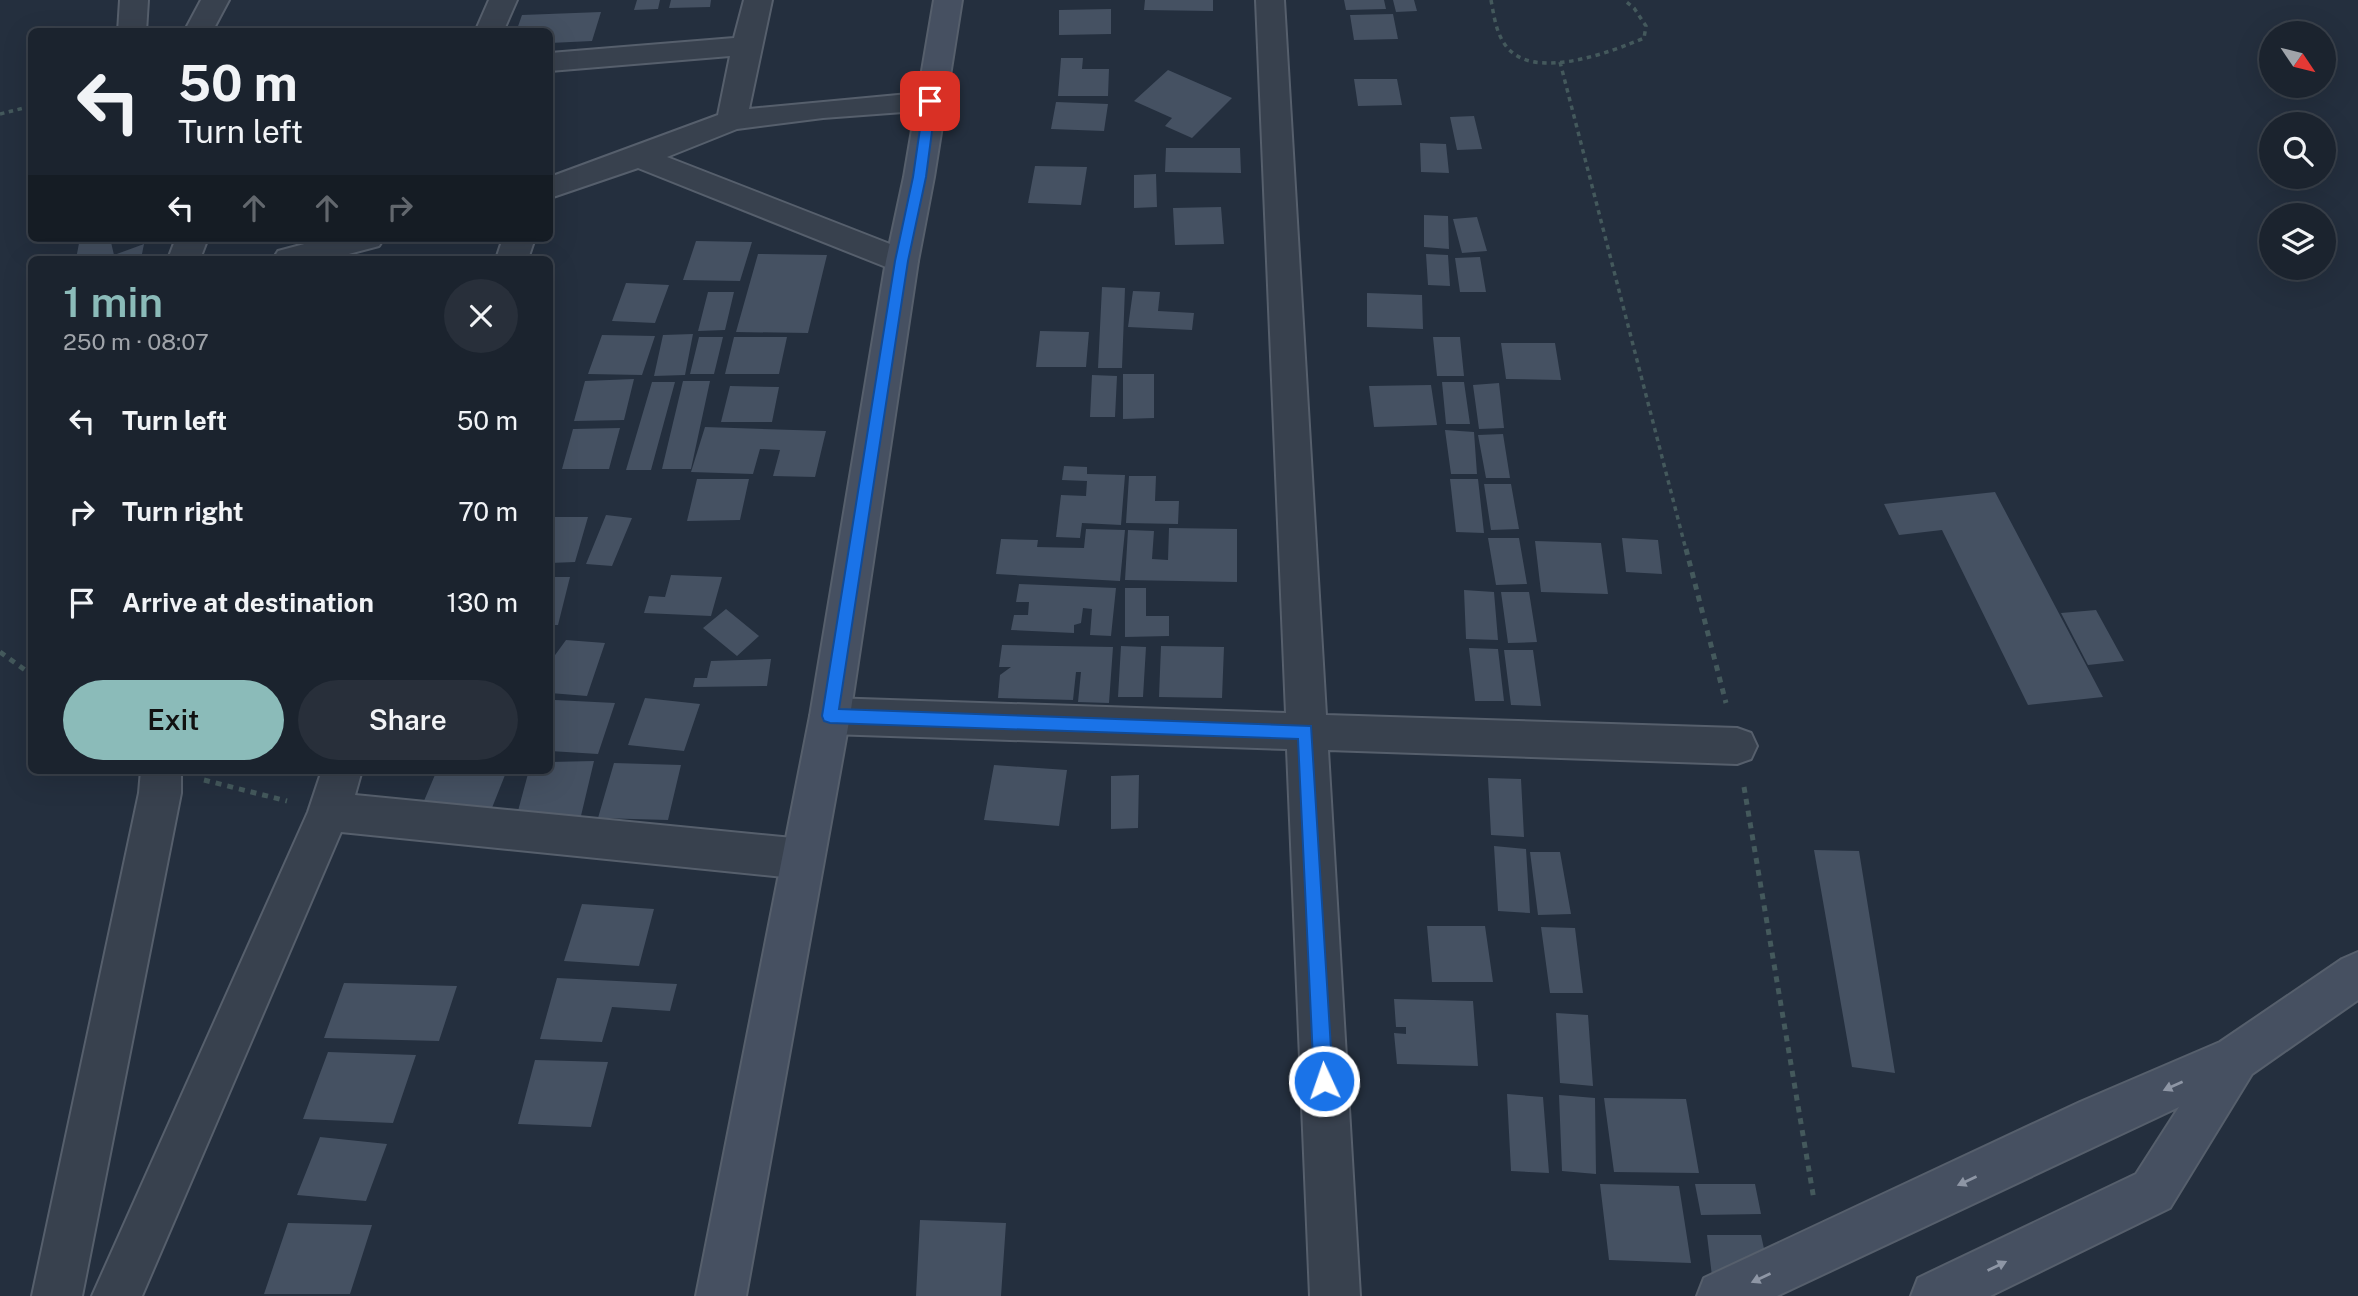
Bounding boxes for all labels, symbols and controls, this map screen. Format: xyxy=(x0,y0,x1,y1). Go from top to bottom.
north arrow xyxy=(2259,21,2336,98)
map controls xyxy=(2259,21,2336,280)
text: 50 m xyxy=(178,54,298,112)
icon: left xyxy=(63,56,154,147)
pin xyxy=(900,71,960,131)
icon: arrive xyxy=(911,82,949,120)
button: search xyxy=(2259,112,2336,189)
text: Turn left xyxy=(178,113,303,150)
icon: left xyxy=(162,189,200,227)
icon: ahead xyxy=(235,189,273,227)
icon: ahead xyxy=(308,189,346,227)
icon: right xyxy=(381,189,419,227)
button: layers xyxy=(2259,203,2336,280)
text: 1 min xyxy=(63,277,163,326)
button: close xyxy=(444,279,518,353)
text: 250 m · 08:07 xyxy=(63,328,209,355)
icon: left xyxy=(63,402,101,440)
text: Turn left xyxy=(122,405,227,436)
text: 50 m xyxy=(457,405,518,436)
icon: right xyxy=(63,493,101,531)
text: Turn right xyxy=(122,496,244,527)
text: 70 m xyxy=(458,496,518,527)
icon: arrive xyxy=(63,584,101,622)
text: Arrive at destination xyxy=(122,587,374,618)
text: 130 m xyxy=(446,587,518,618)
button: Exit xyxy=(63,680,284,760)
button: Share xyxy=(298,680,518,760)
position arrow xyxy=(1287,1044,1361,1118)
one-way arrow xyxy=(2163,1081,2184,1092)
one-way arrow xyxy=(1957,1175,1977,1187)
one-way arrow xyxy=(1987,1261,2007,1272)
one-way arrow xyxy=(1751,1272,1771,1283)

